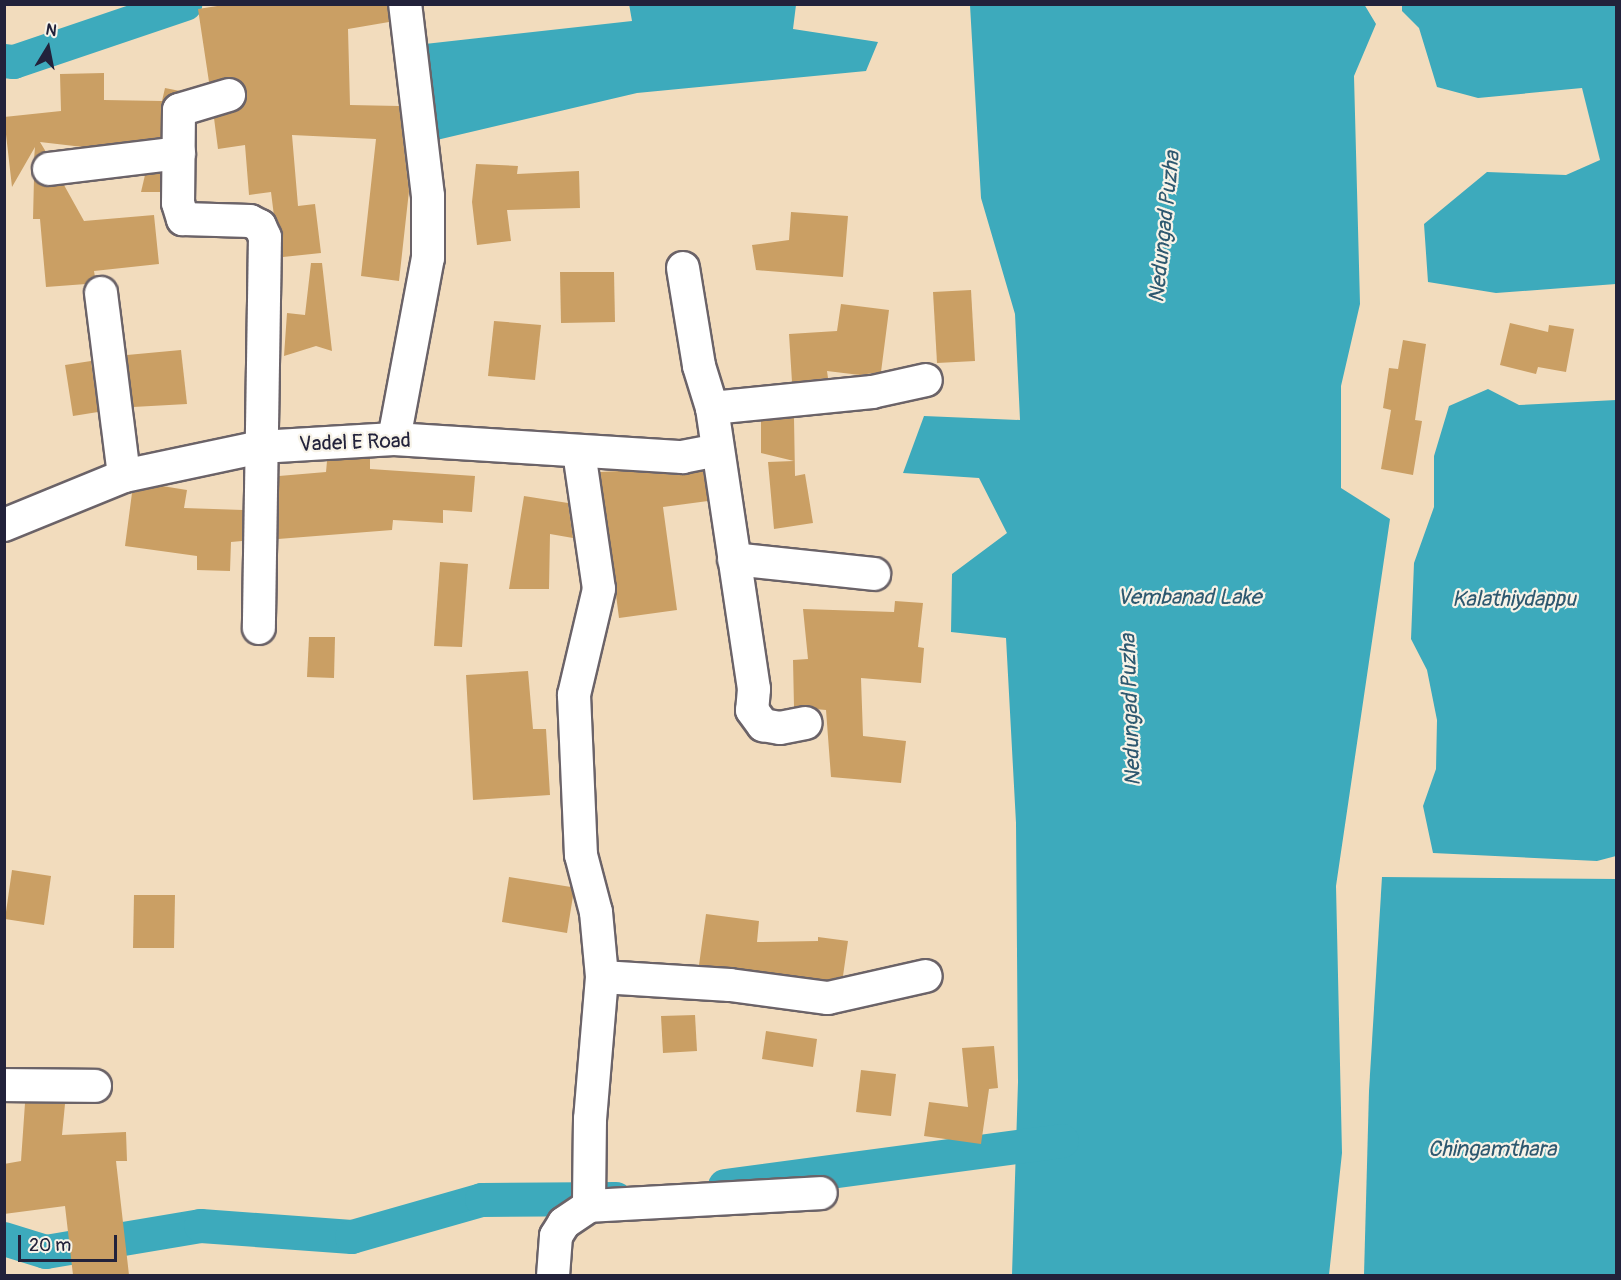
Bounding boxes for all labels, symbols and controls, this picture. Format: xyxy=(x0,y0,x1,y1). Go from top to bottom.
north arrow xyxy=(18,18,78,78)
text: N xyxy=(44,19,58,41)
water label: Nedungad Puzha xyxy=(1144,150,1186,304)
street label: Vadel E Road xyxy=(299,428,411,458)
water label: Vembanad Lake xyxy=(1117,585,1261,611)
water label: Kalathiydappu xyxy=(1452,587,1576,613)
water label: Nedungad Puzha xyxy=(1115,634,1147,786)
water label: Chingamthara xyxy=(1428,1137,1556,1163)
scale bar xyxy=(21,1223,120,1261)
text: 20 m xyxy=(29,1234,71,1257)

